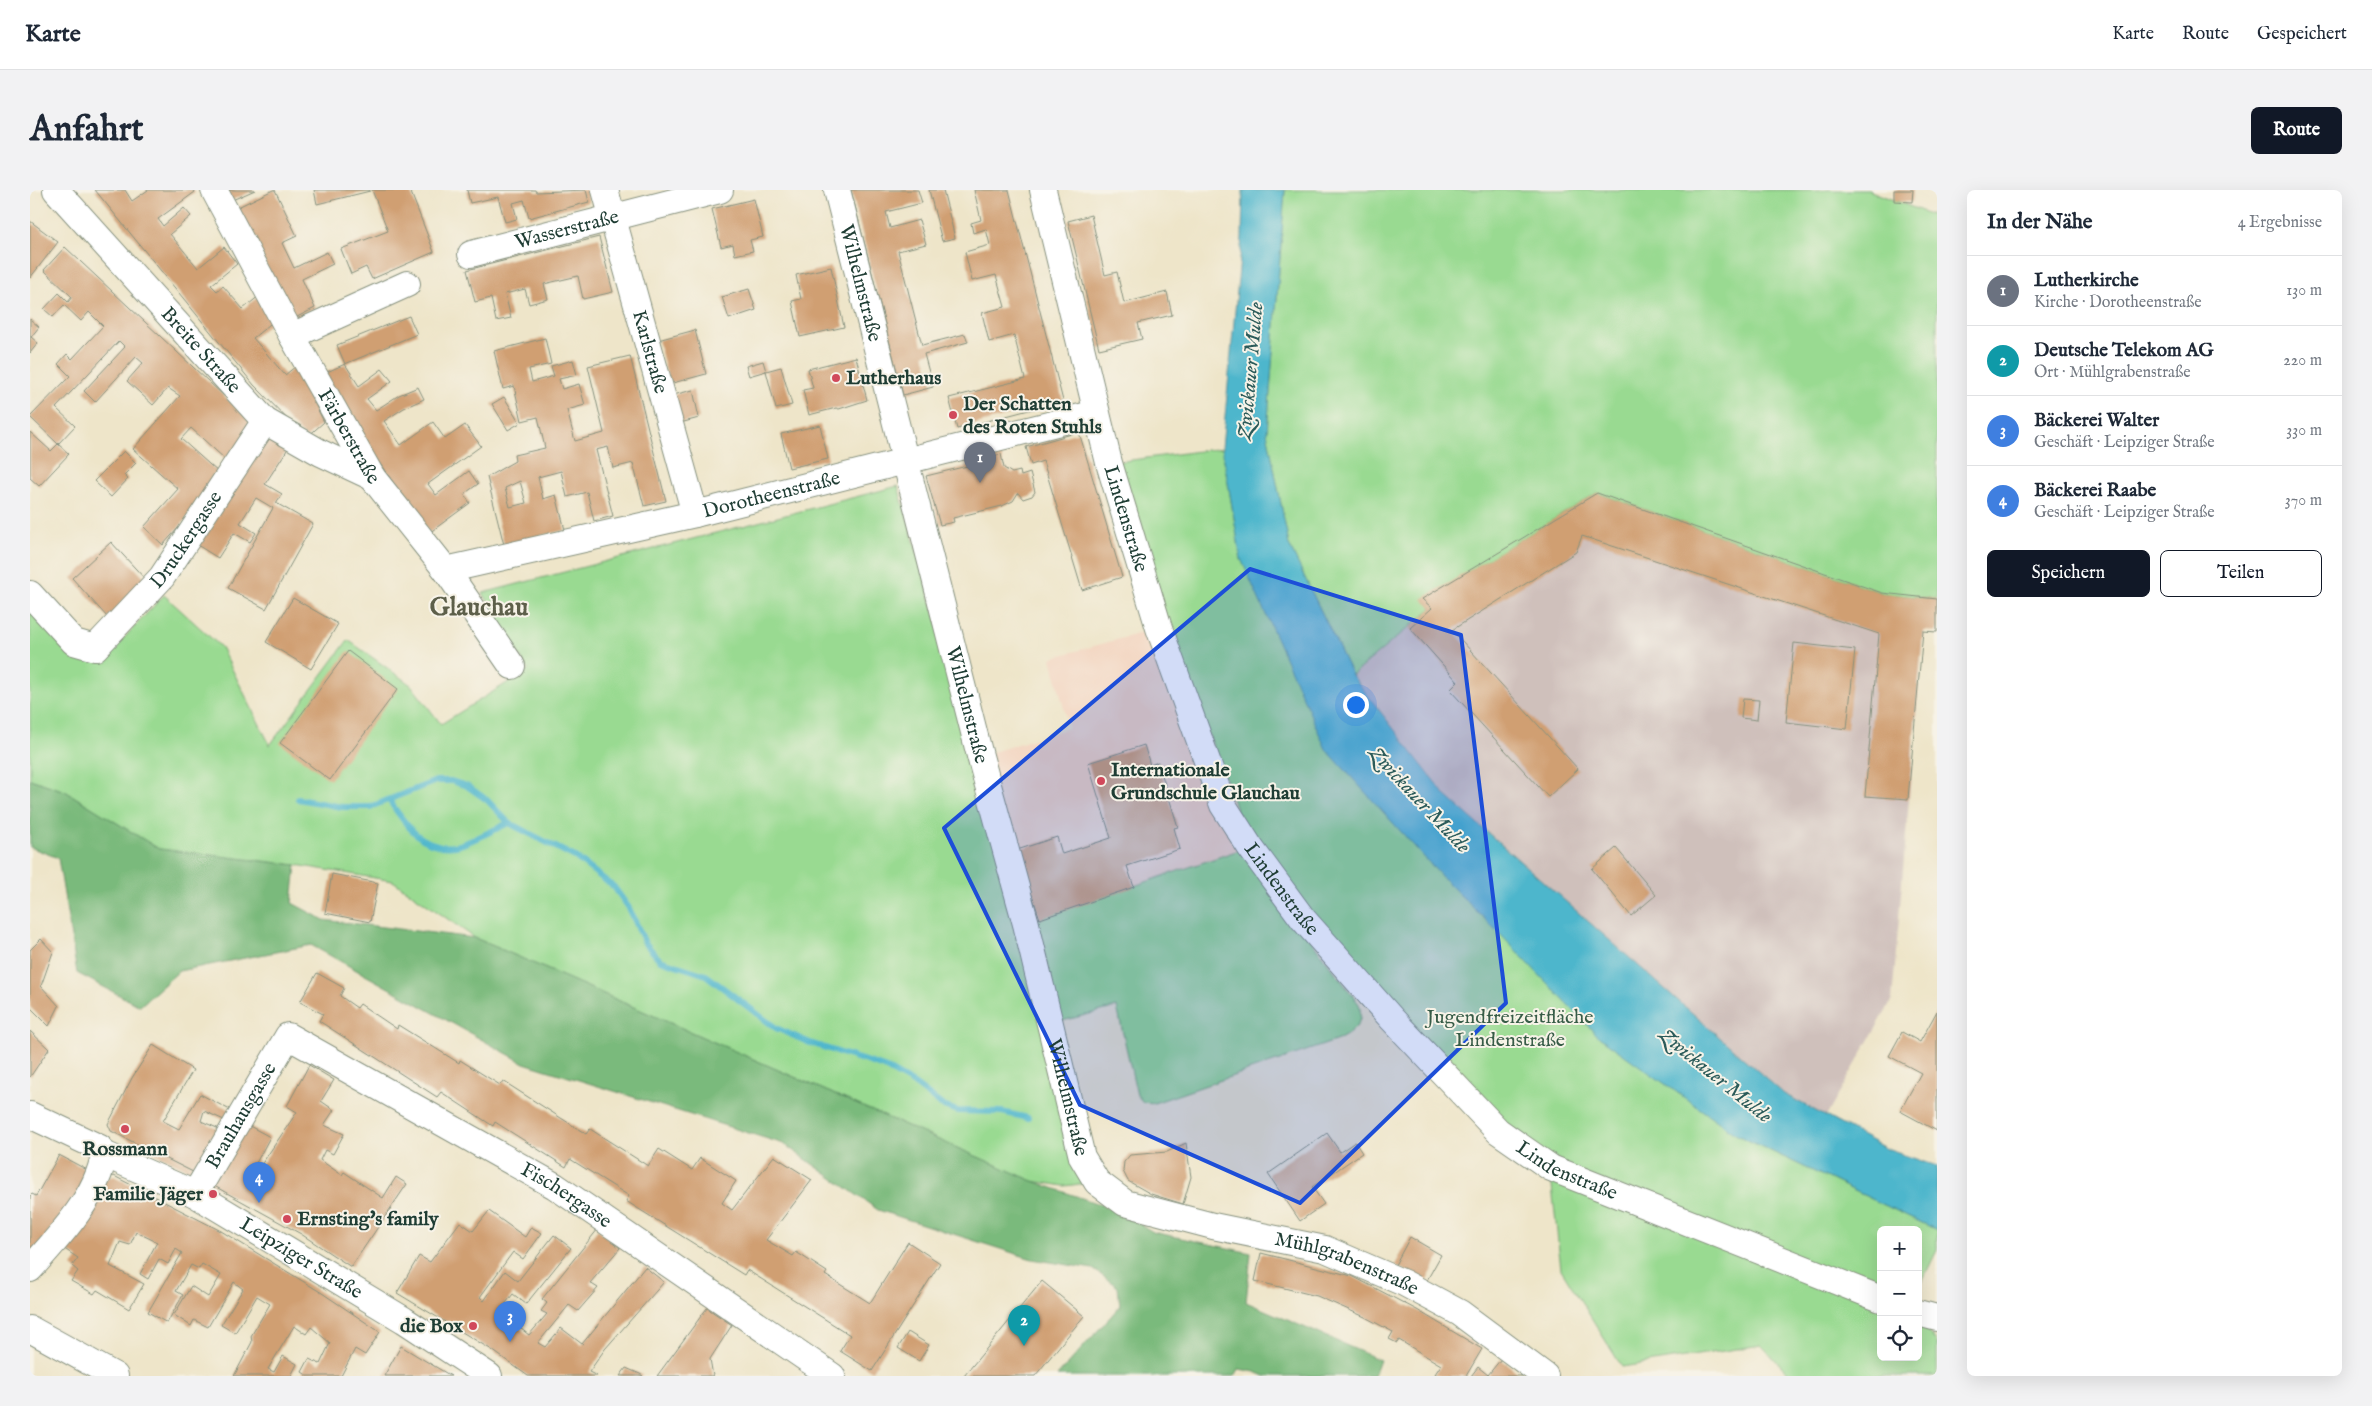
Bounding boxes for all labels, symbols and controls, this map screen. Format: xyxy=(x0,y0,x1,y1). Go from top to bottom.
text: Karte xyxy=(25,19,81,50)
text: Karte xyxy=(2112,23,2154,46)
text: Route xyxy=(2182,23,2229,46)
text: Gespeichert xyxy=(2257,23,2347,46)
button: Route xyxy=(2251,107,2342,154)
text: Anfahrt xyxy=(30,108,144,153)
street label: Wasserstraße xyxy=(512,204,622,255)
text: In der Nähe xyxy=(1987,209,2093,236)
text: 4 Ergebnisse xyxy=(2238,213,2322,233)
street label: Wilhelmstraße xyxy=(834,222,887,344)
text: Lutherkirche xyxy=(2034,269,2139,293)
text: 1 xyxy=(2000,281,2006,301)
text: 130 m xyxy=(2286,281,2322,301)
text: Kirche · Dorotheenstraße xyxy=(2034,293,2202,313)
water label: Zwickauer Mulde xyxy=(1231,301,1270,443)
street label: Breite Straße xyxy=(155,302,246,399)
street label: Karlstraße xyxy=(626,307,673,396)
text: Deutsche Telekom AG xyxy=(2034,339,2214,363)
text: 2 xyxy=(1999,351,2007,371)
text: 220 m xyxy=(2283,351,2322,371)
text: Ort · Mühlgrabenstraße xyxy=(2034,363,2191,383)
place label: Lutherhaus xyxy=(846,366,941,391)
marker: Lutherhaus xyxy=(830,372,842,384)
street label: Färberstraße xyxy=(312,384,386,489)
place label: Der Schatten des Roten Stuhls xyxy=(963,392,1102,440)
marker: Der Schatten des Roten Stuhls xyxy=(947,409,959,421)
text: Bäckerei Walter xyxy=(2034,409,2159,433)
text: 3 xyxy=(2000,421,2006,441)
text: 330 m xyxy=(2286,421,2322,441)
text: Geschäft · Leipziger Straße xyxy=(2034,433,2215,453)
pin: 1 xyxy=(964,442,996,483)
street label: Lindenstraße xyxy=(1098,462,1154,575)
street label: Dorotheenstraße xyxy=(700,465,843,524)
text: Bäckerei Raabe xyxy=(2034,479,2156,503)
street label: Druckergasse xyxy=(145,486,228,594)
text: 4 xyxy=(1999,491,2007,511)
text: 370 m xyxy=(2285,491,2322,511)
text: Geschäft · Leipziger Straße xyxy=(2034,503,2215,523)
button: Speichern xyxy=(1987,550,2150,597)
button: Teilen xyxy=(2160,550,2322,597)
district label: Glauchau xyxy=(430,592,528,624)
street label: Wilhelmstraße xyxy=(940,644,994,766)
your location xyxy=(1343,692,1369,718)
water label: Zwickauer Mulde xyxy=(1361,739,1476,860)
place label: Internationale Grundschule Glauchau xyxy=(1111,758,1301,806)
marker: Internationale Grundschule Glauchau xyxy=(1095,775,1107,787)
street label: Lindenstraße xyxy=(1238,838,1324,941)
park label: Jugendfreizeitfläche Lindenstraße xyxy=(1425,1005,1593,1053)
water label: Zwickauer Mulde xyxy=(1651,1021,1777,1130)
street label: Wilhelmstraße xyxy=(1041,1036,1094,1158)
street label: Brauhausgasse xyxy=(200,1058,282,1173)
marker: Rossmann xyxy=(119,1123,131,1135)
street label: Lindenstraße xyxy=(1511,1135,1621,1206)
place label: Rossmann xyxy=(82,1137,168,1162)
street label: Fischergasse xyxy=(516,1157,617,1234)
pin: 4 xyxy=(243,1162,275,1203)
place label: Familie Jäger xyxy=(93,1182,204,1207)
marker: Familie Jäger xyxy=(207,1188,219,1200)
place label: Ernsting's family xyxy=(297,1207,440,1232)
street label: Leipziger Straße xyxy=(235,1211,367,1305)
marker: Ernsting's family xyxy=(281,1213,293,1225)
street label: Mühlgrabenstraße xyxy=(1273,1226,1423,1301)
map controls xyxy=(1877,1226,1922,1361)
button: + xyxy=(1877,1226,1922,1271)
button: − xyxy=(1877,1271,1922,1316)
pin: 3 xyxy=(494,1301,526,1342)
pin: 2 xyxy=(1008,1305,1040,1346)
place label: die Box xyxy=(400,1314,463,1339)
button: locate xyxy=(1877,1316,1922,1361)
marker: die Box xyxy=(467,1320,479,1332)

